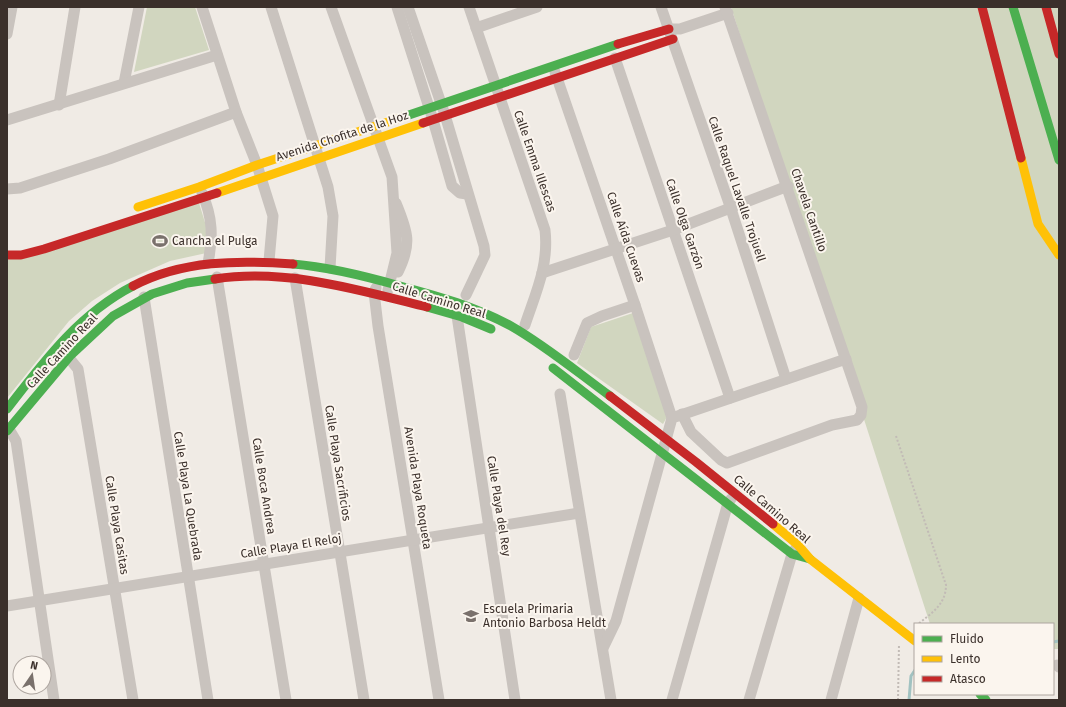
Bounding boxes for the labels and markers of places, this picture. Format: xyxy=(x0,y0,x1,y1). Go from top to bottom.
sports icon: Cancha el Pulga xyxy=(151,232,169,250)
place label: Cancha el Pulga xyxy=(172,234,258,248)
place label: Escuela Primaria Antonio Barbosa Heldt xyxy=(483,602,607,630)
school or university icon: Escuela Primaria Antonio Barbosa Heldt xyxy=(462,607,480,625)

